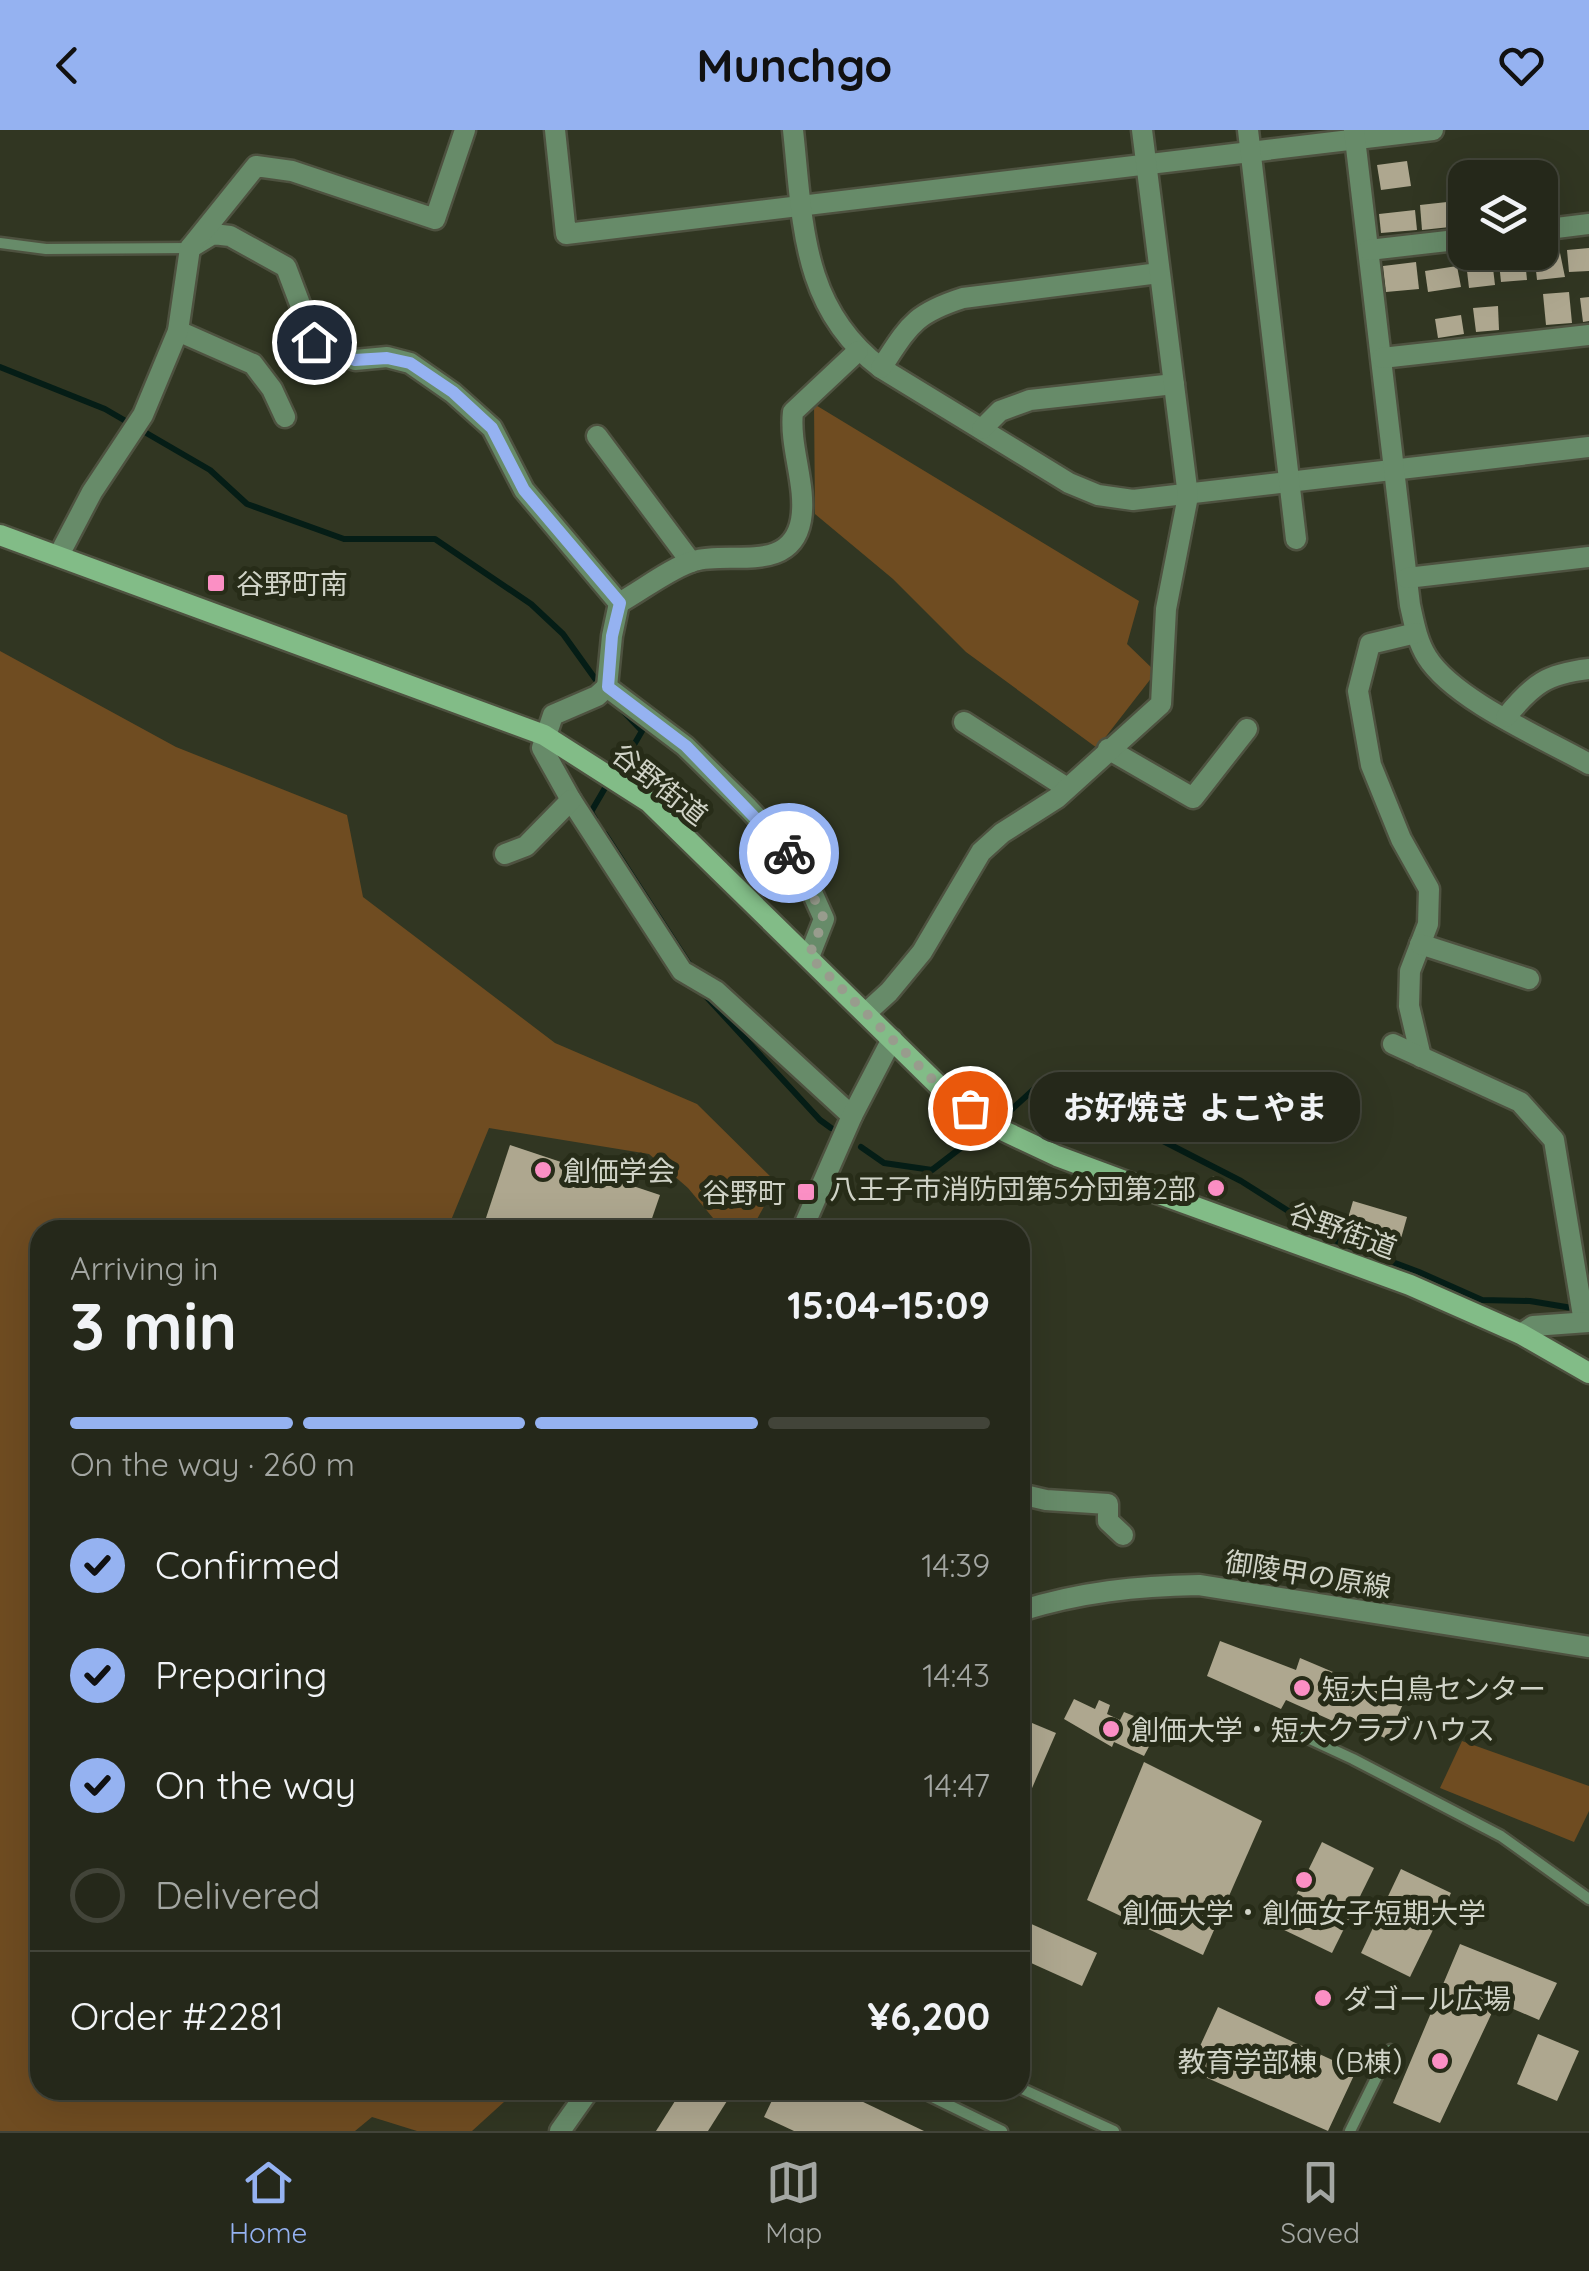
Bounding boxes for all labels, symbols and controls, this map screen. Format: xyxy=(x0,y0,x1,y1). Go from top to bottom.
text: Munchgo xyxy=(697,37,892,93)
icon: back xyxy=(40,38,95,93)
icon: heart xyxy=(1494,38,1549,93)
map controls xyxy=(1448,160,1558,270)
button: layers xyxy=(1448,160,1558,270)
pin xyxy=(272,300,357,385)
icon: home xyxy=(287,315,342,370)
place label: 谷野町南 xyxy=(236,566,348,601)
marker: 谷野町南 xyxy=(205,572,227,594)
street label: 谷野街道 xyxy=(605,736,715,832)
courier xyxy=(739,803,839,903)
icon: bike xyxy=(762,826,817,881)
pin xyxy=(928,1066,1013,1151)
callout: お好焼き よこやま xyxy=(1030,1073,1360,1143)
icon: bag xyxy=(943,1081,998,1136)
text: お好焼き よこやま xyxy=(1063,1087,1327,1127)
place label: 創価学会 xyxy=(563,1153,675,1188)
marker: 創価学会 xyxy=(532,1159,554,1181)
place label: 八王子市消防団第5分団第2部 xyxy=(829,1171,1196,1206)
place label: 谷野町 xyxy=(702,1175,786,1210)
marker: 八王子市消防団第5分団第2部 xyxy=(1205,1177,1227,1199)
marker: 谷野町 xyxy=(795,1181,817,1203)
street label: 谷野街道 xyxy=(1284,1194,1402,1266)
text: Arriving in xyxy=(70,1248,219,1288)
text: 15:04–15:09 xyxy=(787,1281,990,1329)
text: 3 min xyxy=(70,1285,237,1366)
text: On the way · 260 m xyxy=(70,1444,355,1484)
icon: check xyxy=(70,1538,125,1593)
text: Confirmed xyxy=(155,1541,340,1589)
street label: 御陵甲の原線 xyxy=(1222,1544,1394,1604)
text: 14:39 xyxy=(921,1545,990,1585)
icon: check xyxy=(70,1648,125,1703)
text: Preparing xyxy=(155,1651,327,1699)
text: 14:43 xyxy=(922,1655,990,1695)
place label: 短大白鳥センター xyxy=(1322,1671,1546,1706)
marker: 短大白鳥センター xyxy=(1291,1677,1313,1699)
place label: 創価大学・短大クラブハウス xyxy=(1131,1712,1495,1747)
marker: 創価大学・短大クラブハウス xyxy=(1100,1718,1122,1740)
icon: check xyxy=(70,1758,125,1813)
text: On the way xyxy=(155,1761,356,1809)
text: 14:47 xyxy=(923,1765,990,1805)
marker: 創価大学・創価女子短期大学 xyxy=(1293,1869,1315,1891)
text: Delivered xyxy=(155,1871,321,1919)
place label: 創価大学・創価女子短期大学 xyxy=(1122,1895,1486,1930)
place label: ダゴール広場 xyxy=(1343,1981,1511,2016)
marker: ダゴール広場 xyxy=(1312,1987,1334,2009)
text: Order #2281 xyxy=(70,1992,284,2040)
text: ¥6,200 xyxy=(868,1992,990,2040)
place label: 教育学部棟（B棟） xyxy=(1178,2044,1420,2079)
marker: 教育学部棟（B棟） xyxy=(1429,2050,1451,2072)
tab: Home xyxy=(229,2155,307,2250)
tab: Map xyxy=(765,2155,822,2250)
tab: Saved xyxy=(1280,2155,1360,2250)

